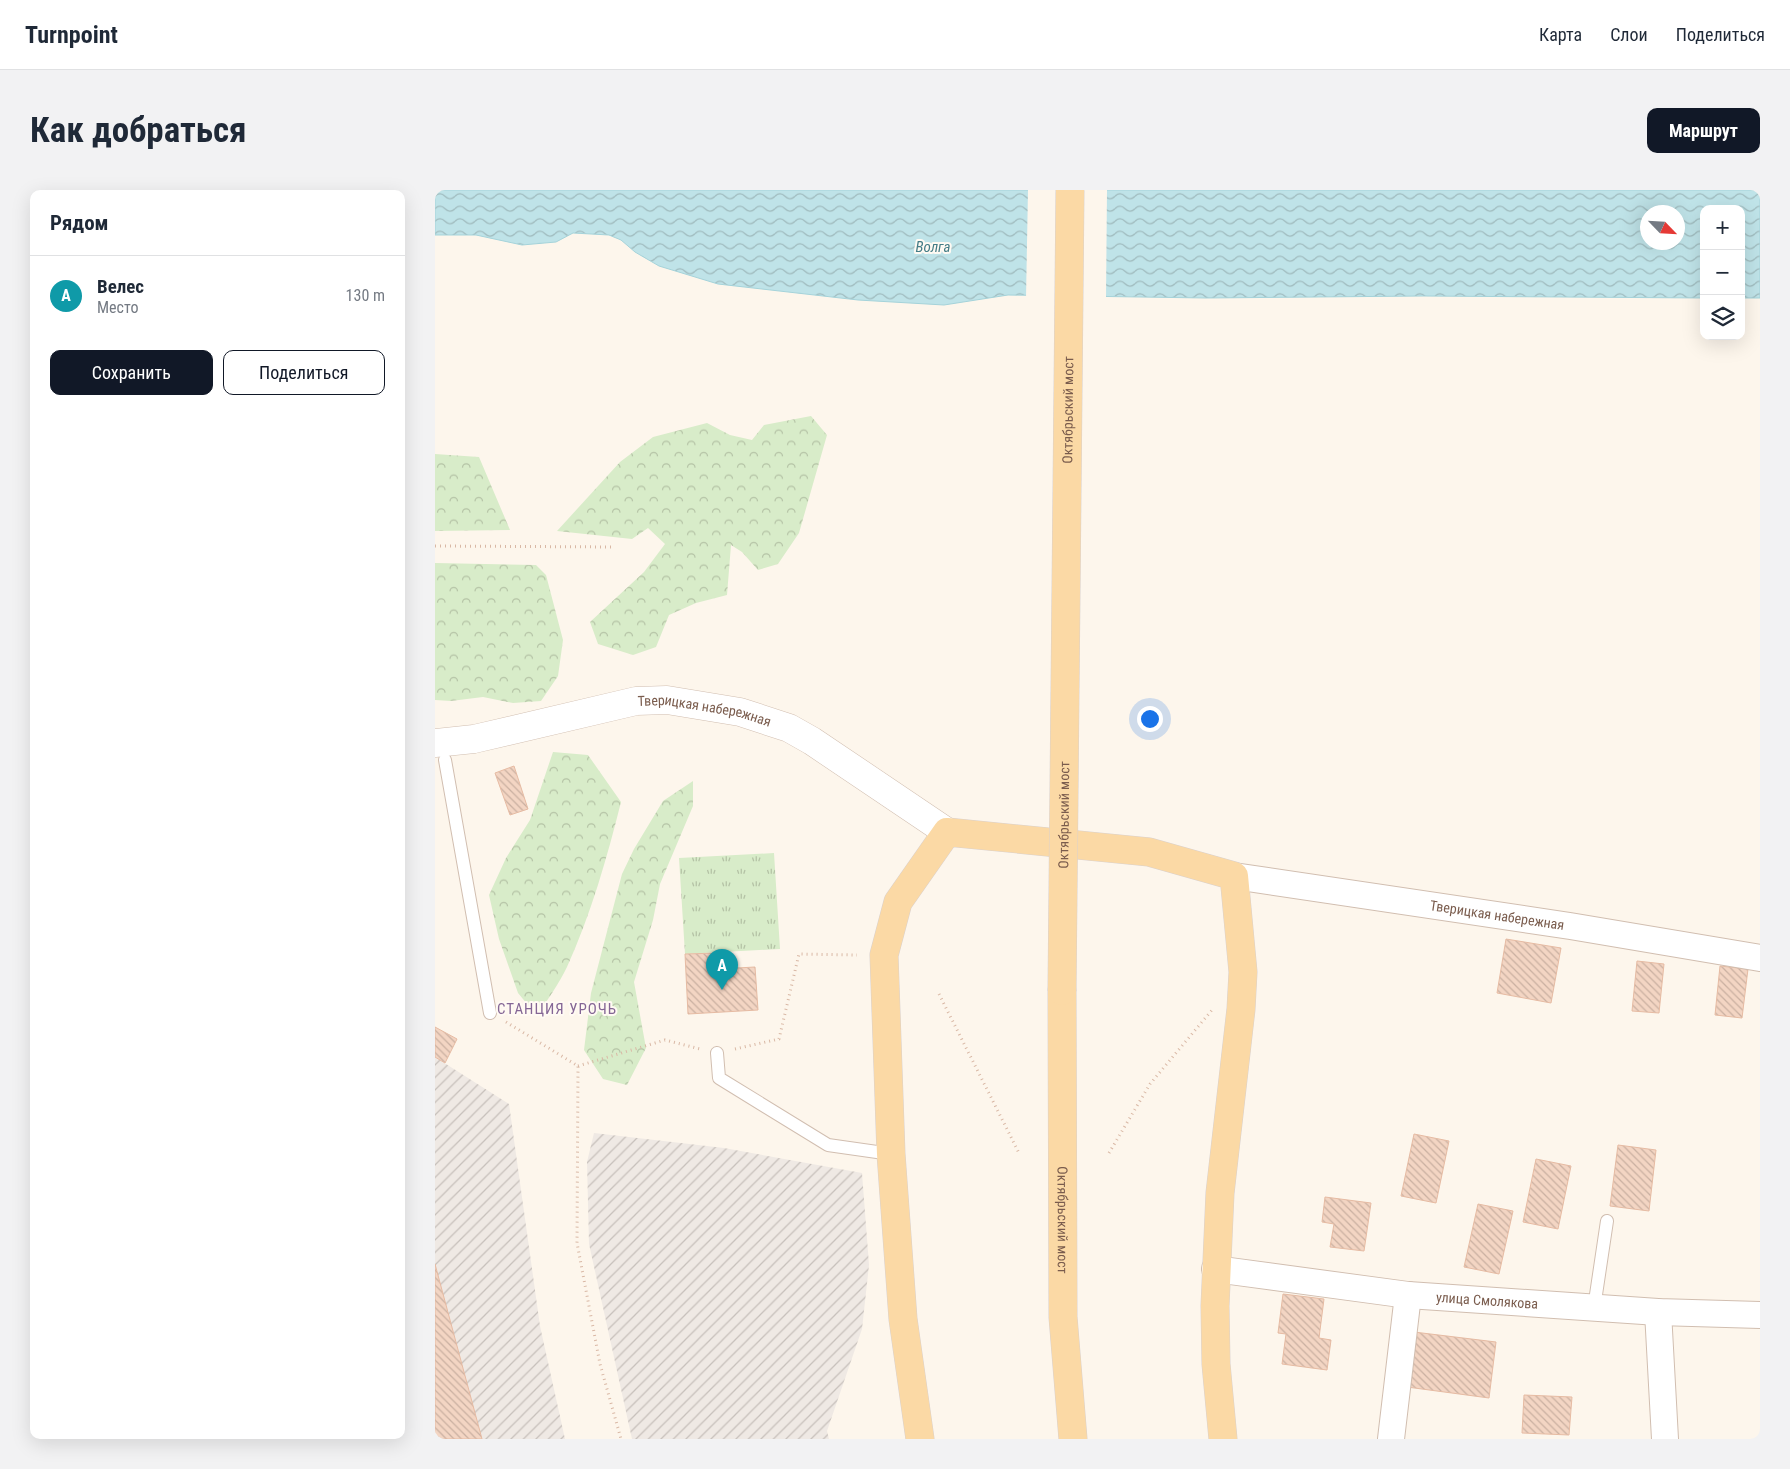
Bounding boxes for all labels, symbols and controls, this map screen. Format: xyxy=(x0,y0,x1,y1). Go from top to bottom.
text: Turnpoint xyxy=(25,21,118,49)
text: Карта xyxy=(1539,24,1582,45)
text: Слои xyxy=(1610,24,1648,45)
text: Поделиться xyxy=(1676,24,1765,45)
button: Маршрут xyxy=(1647,108,1760,153)
text: Как добраться xyxy=(30,110,246,151)
north arrow xyxy=(1640,205,1685,250)
map controls xyxy=(1700,205,1745,340)
button: + xyxy=(1700,205,1745,250)
text: Рядом xyxy=(50,211,109,235)
water label: Волга xyxy=(916,238,950,256)
button: − xyxy=(1700,250,1745,295)
text: Велес xyxy=(97,275,144,298)
text: A xyxy=(61,286,71,305)
text: 130 m xyxy=(346,286,385,305)
button: layers xyxy=(1700,295,1745,340)
text: Место xyxy=(97,298,138,317)
button: Сохранить xyxy=(50,350,213,395)
button: Поделиться xyxy=(223,350,385,395)
street label: Октябрьский мост xyxy=(1059,356,1076,464)
street label: Тверицкая набережная xyxy=(637,692,773,730)
your location xyxy=(1137,706,1163,732)
street label: Октябрьский мост xyxy=(1055,761,1072,869)
street label: Тверицкая набережная xyxy=(1429,897,1565,933)
pin: A xyxy=(706,949,738,990)
district label: СТАНЦИЯ УРОЧЬ xyxy=(497,1000,617,1018)
street label: Октябрьский мост xyxy=(1055,1166,1071,1274)
street label: улица Смолякова xyxy=(1435,1289,1539,1312)

